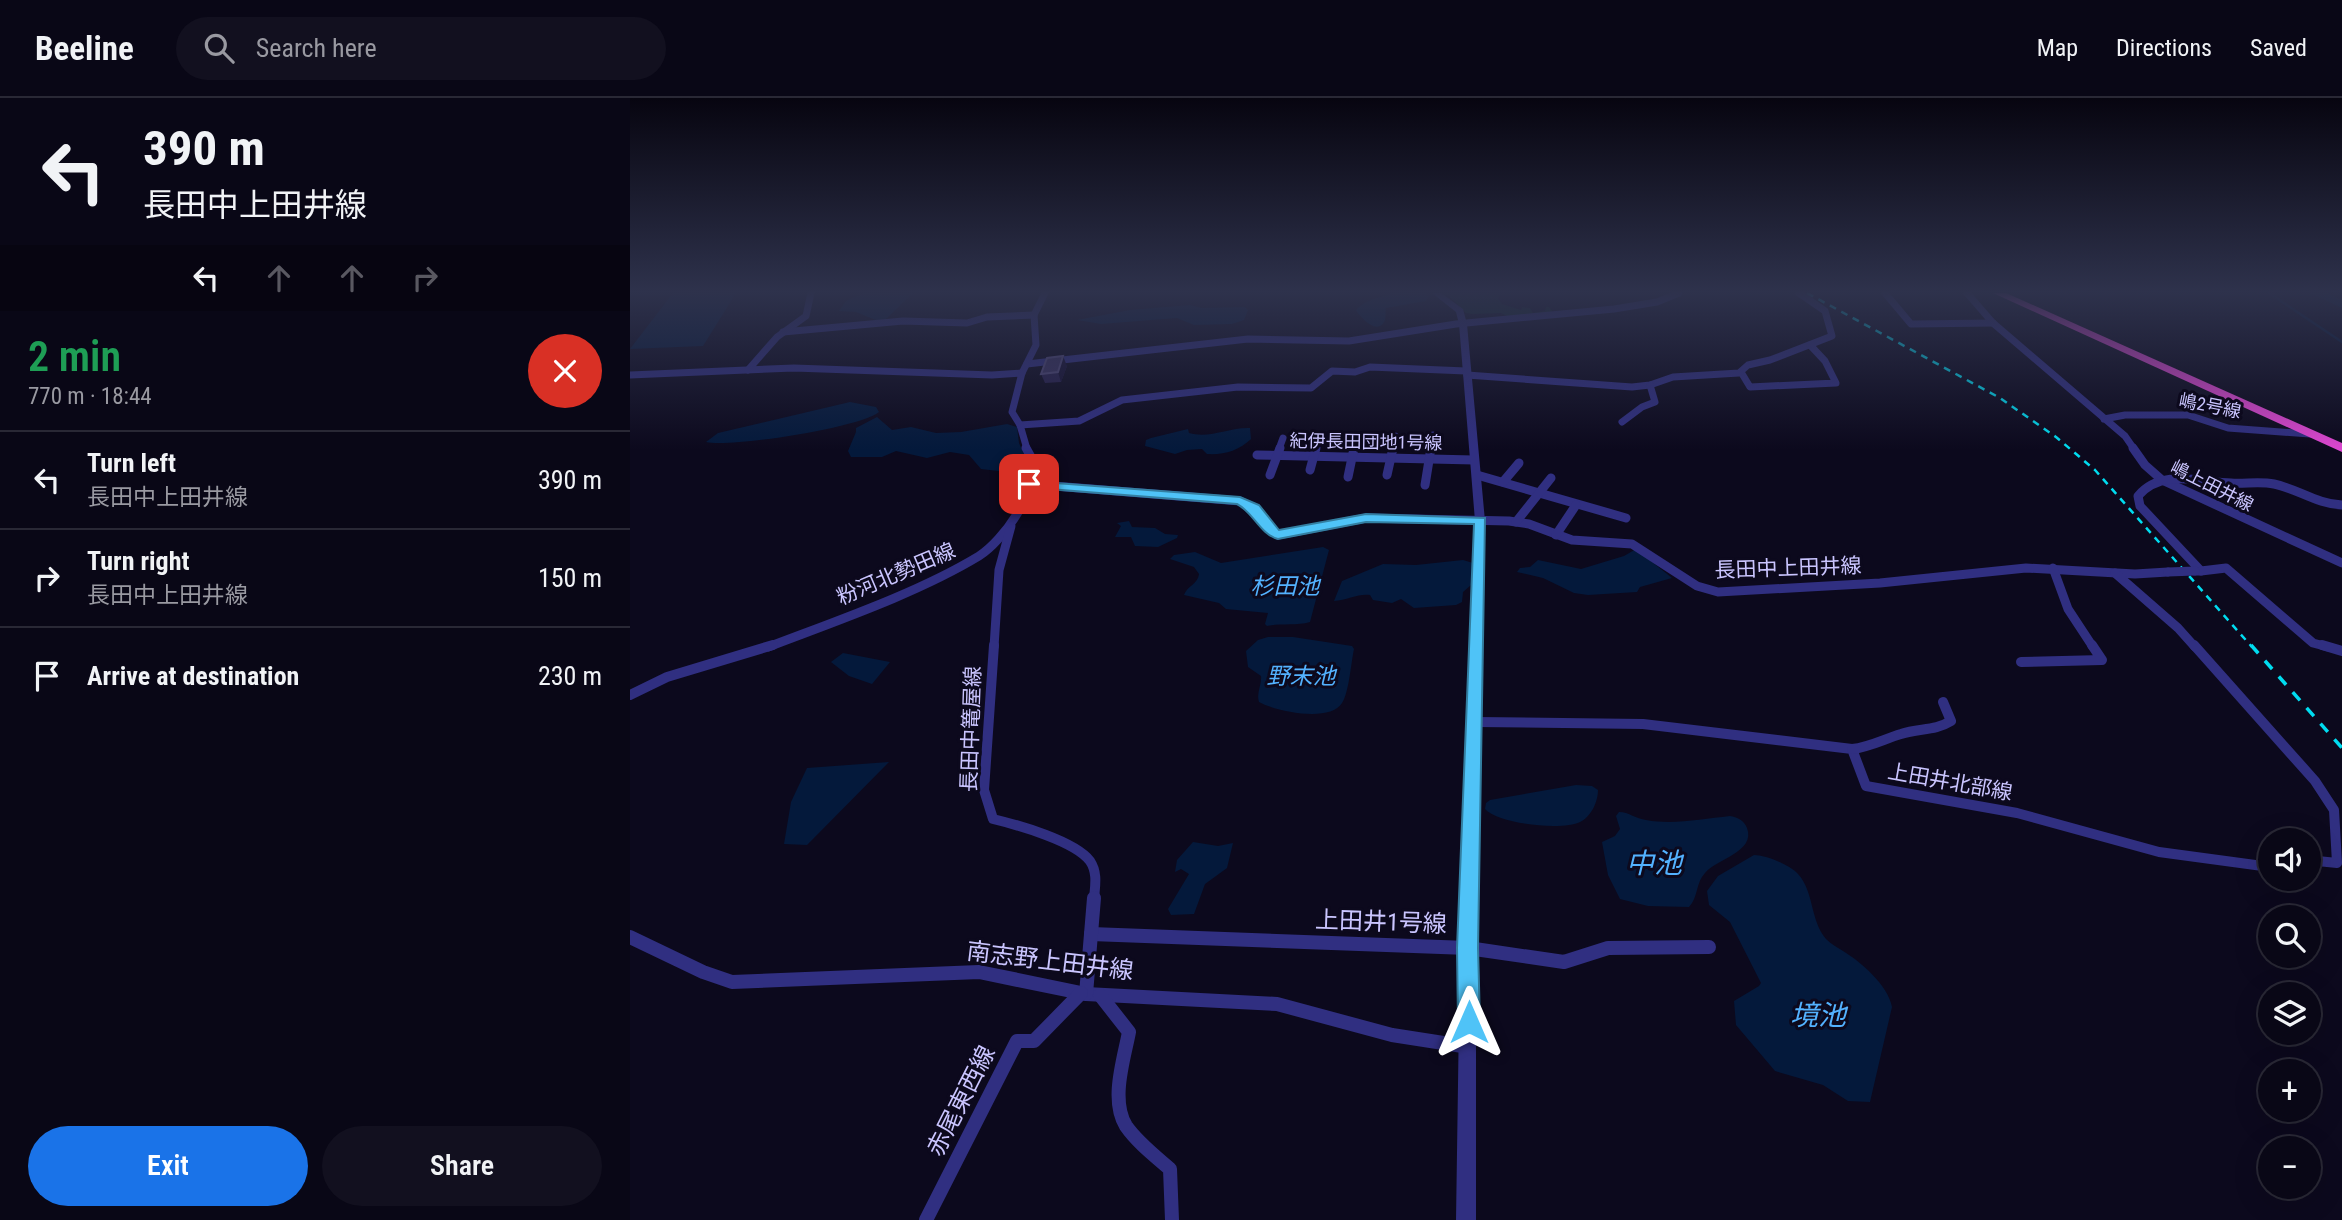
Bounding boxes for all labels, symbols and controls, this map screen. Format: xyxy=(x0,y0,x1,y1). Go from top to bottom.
search box xyxy=(176,17,666,80)
text: Beeline xyxy=(35,29,134,68)
icon: search xyxy=(200,29,238,67)
text: Search here xyxy=(256,33,377,63)
text: Map xyxy=(2037,34,2078,62)
text: Directions xyxy=(2116,34,2212,62)
text: Saved xyxy=(2250,34,2307,62)
text: 390 m xyxy=(143,120,265,177)
icon: left xyxy=(28,126,119,217)
text: 長田中上田井線 xyxy=(143,186,367,224)
icon: left xyxy=(187,259,225,297)
icon: ahead xyxy=(260,259,298,297)
icon: ahead xyxy=(333,259,371,297)
icon: right xyxy=(406,259,444,297)
text: 2 min xyxy=(28,332,121,381)
button: close xyxy=(528,334,602,408)
text: 770 m · 18:44 xyxy=(28,383,152,410)
street label: 嶋2号線 xyxy=(2177,389,2243,422)
street label: 紀伊長田団地1号線 xyxy=(1289,430,1443,453)
text: Turn left xyxy=(87,448,176,478)
pin xyxy=(999,454,1059,514)
street label: 嶋上田井線 xyxy=(2167,456,2257,515)
icon: left xyxy=(28,461,66,499)
text: 390 m xyxy=(538,465,602,495)
icon: arrive xyxy=(1010,465,1048,503)
text: 長田中上田井線 xyxy=(87,484,248,511)
street label: 粉河北勢田線 xyxy=(833,538,959,610)
text: Turn right xyxy=(87,546,189,576)
street label: 長田中上田井線 xyxy=(1714,553,1862,583)
icon: right xyxy=(28,559,66,597)
text: 150 m xyxy=(538,563,602,593)
water label: 杉田池 xyxy=(1251,573,1322,600)
text: 長田中上田井線 xyxy=(87,582,248,609)
icon: arrive xyxy=(28,657,66,695)
text: Arrive at destination xyxy=(87,661,299,691)
text: 230 m xyxy=(538,661,602,691)
water label: 野末池 xyxy=(1267,663,1338,690)
street label: 長田中篭屋線 xyxy=(957,666,985,792)
street label: 上田井北部線 xyxy=(1886,759,2014,805)
map controls xyxy=(2258,828,2321,1199)
button: sound xyxy=(2258,828,2321,891)
water label: 中池 xyxy=(1626,847,1685,880)
button: search xyxy=(2258,905,2321,968)
street label: 上田井1号線 xyxy=(1315,906,1447,938)
street label: 南志野上田井線 xyxy=(965,937,1135,985)
button: layers xyxy=(2258,982,2321,1045)
position arrow xyxy=(1432,985,1506,1059)
water label: 境池 xyxy=(1790,999,1849,1032)
street label: 赤尾東西線 xyxy=(921,1041,1001,1161)
button: + xyxy=(2258,1059,2321,1122)
button: Exit xyxy=(28,1126,308,1206)
button: Share xyxy=(322,1126,602,1206)
button: − xyxy=(2258,1136,2321,1199)

